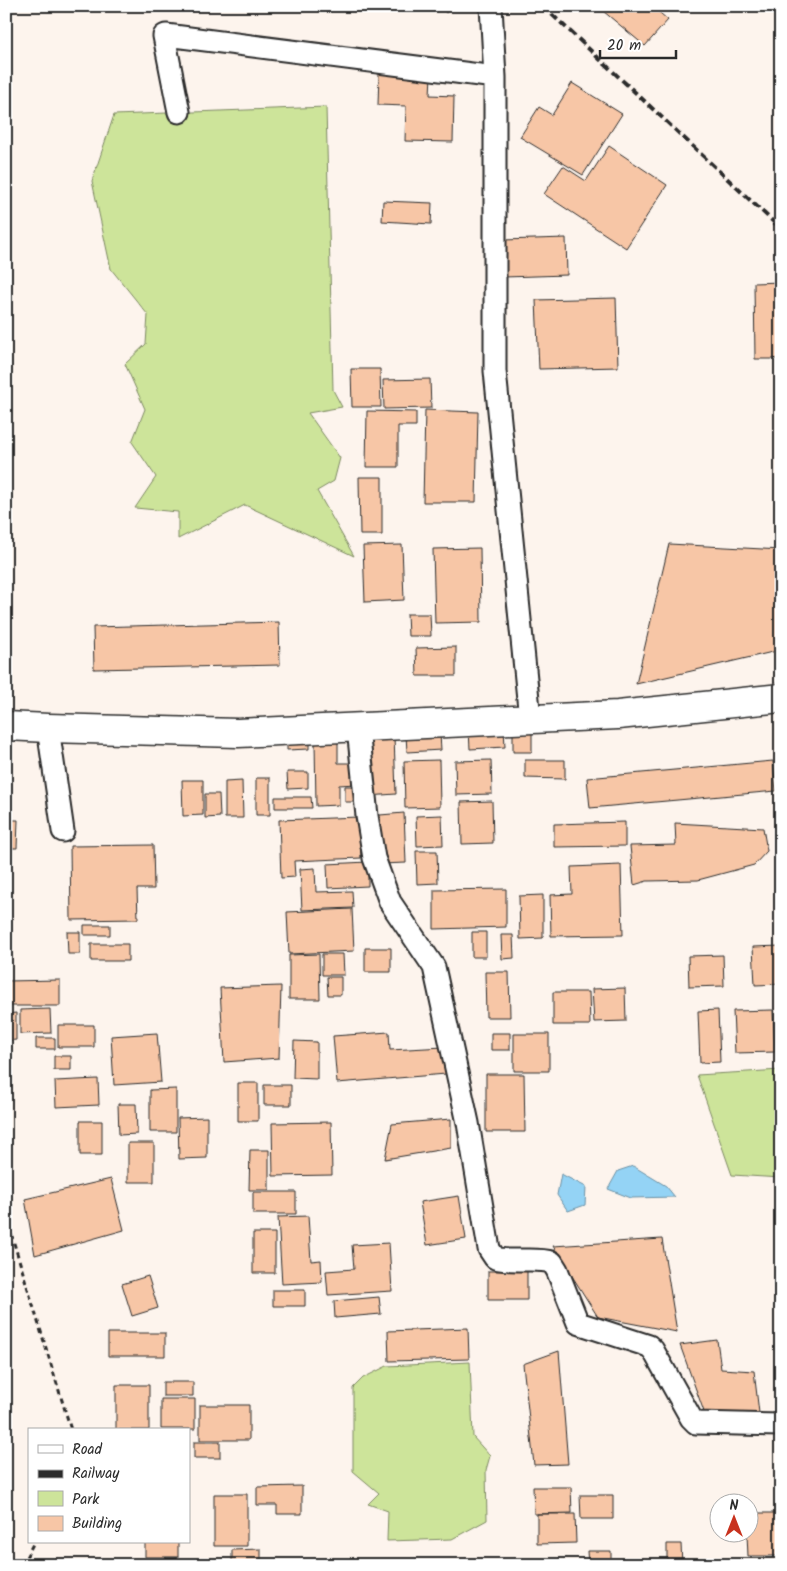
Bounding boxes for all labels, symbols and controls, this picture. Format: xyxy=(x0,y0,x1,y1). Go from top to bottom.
scale bar xyxy=(600,28,676,60)
text: 20 m xyxy=(607,34,641,58)
legend xyxy=(28,1428,190,1544)
text: Road xyxy=(72,1438,103,1462)
text: Railway xyxy=(72,1462,120,1486)
text: Park xyxy=(72,1488,100,1512)
north arrow xyxy=(710,1494,760,1544)
text: N xyxy=(730,1495,739,1517)
text: Building xyxy=(72,1512,122,1536)

